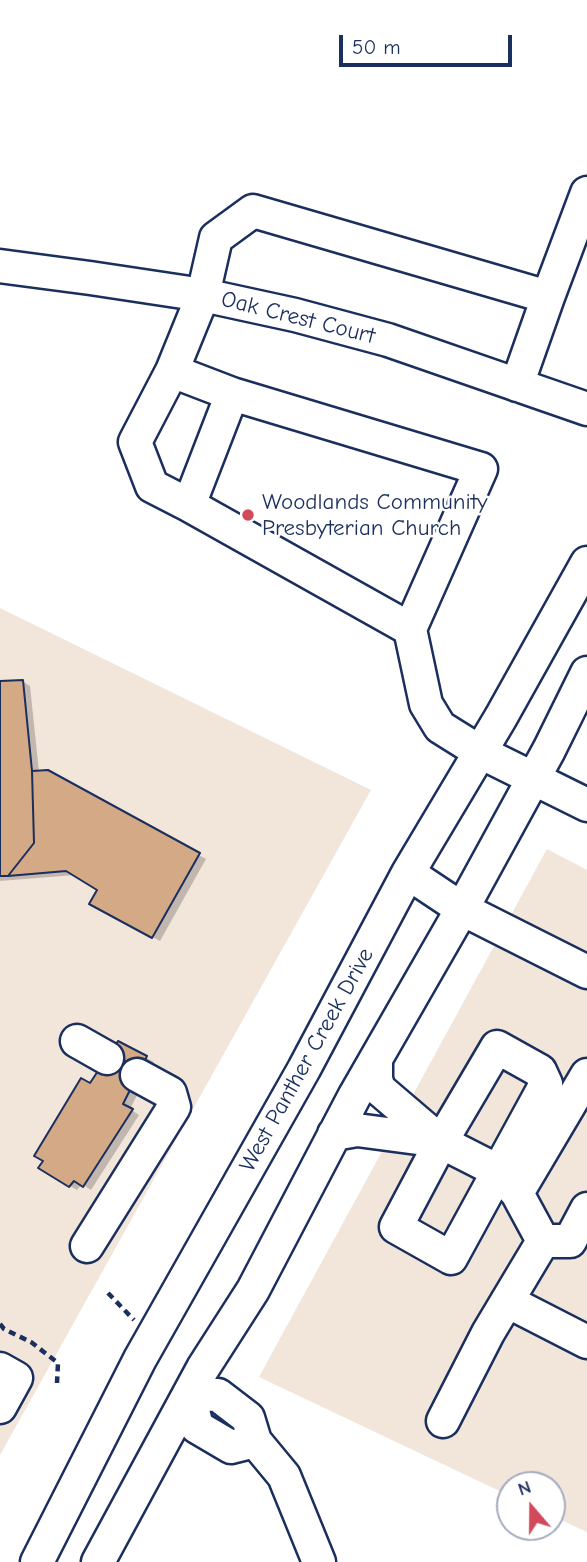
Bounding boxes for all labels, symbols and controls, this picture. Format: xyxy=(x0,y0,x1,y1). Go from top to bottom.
scale bar xyxy=(342,21,515,65)
text: 50 m xyxy=(352,35,401,59)
street label: Oak Crest Court xyxy=(218,286,378,350)
place label: Woodlands Community Presbyterian Church xyxy=(262,488,487,542)
marker: Woodlands Community Presbyterian Church xyxy=(240,507,256,523)
street label: West Panther Creek Drive xyxy=(234,943,380,1177)
north arrow xyxy=(496,1471,566,1541)
text: N xyxy=(515,1476,534,1501)

